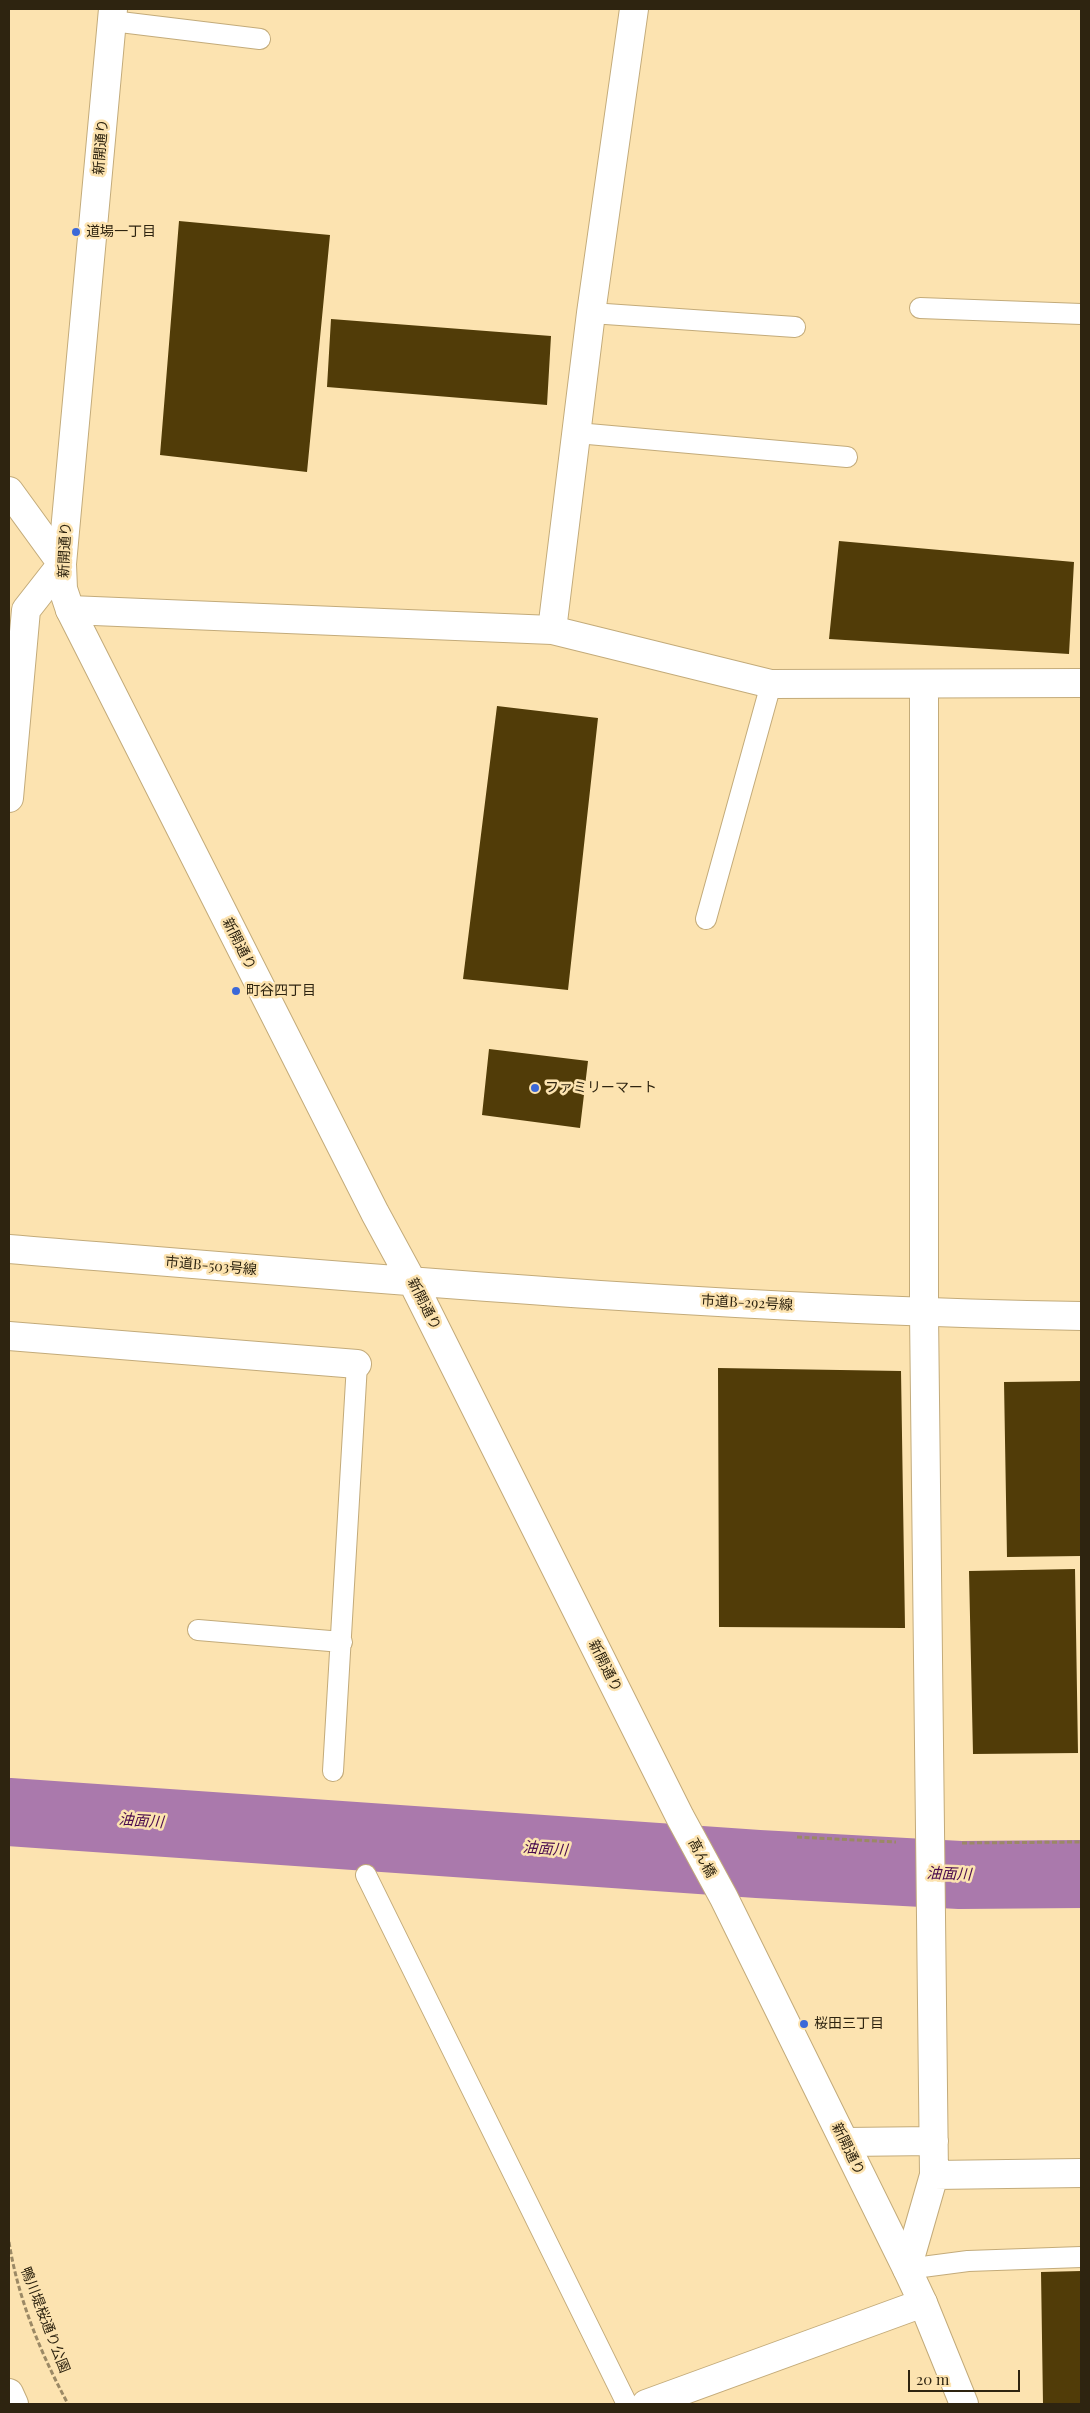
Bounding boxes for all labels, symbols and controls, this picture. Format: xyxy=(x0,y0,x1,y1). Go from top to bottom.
street label: 新開通り xyxy=(90,118,112,176)
place label: 道場一丁目 xyxy=(86,224,156,240)
marker: 道場一丁目 xyxy=(70,226,82,238)
street label: 新開通り xyxy=(55,522,75,578)
street label: 新開通り xyxy=(219,915,259,973)
place label: 町谷四丁目 xyxy=(246,983,316,999)
marker: 町谷四丁目 xyxy=(230,985,242,997)
place label: ファミリーマート xyxy=(545,1080,657,1096)
marker: ファミリーマート xyxy=(529,1082,541,1094)
street label: 市道B-503号線 xyxy=(164,1254,258,1278)
street label: 新開通り xyxy=(404,1275,444,1333)
street label: 市道B-292号線 xyxy=(701,1292,793,1314)
street label: 新開通り xyxy=(585,1637,625,1695)
water label: 油面川 xyxy=(118,1810,164,1832)
street label: 髙ん橋 xyxy=(685,1836,719,1880)
water label: 油面川 xyxy=(522,1838,568,1860)
water label: 油面川 xyxy=(926,1864,972,1884)
place label: 桜田三丁目 xyxy=(814,2016,884,2032)
marker: 桜田三丁目 xyxy=(798,2018,810,2030)
street label: 新開通り xyxy=(828,2120,868,2178)
street label: 鴨川堤桜通り公園 xyxy=(17,2265,73,2375)
scale bar xyxy=(910,2360,1022,2392)
text: 20 m xyxy=(916,2369,949,2389)

